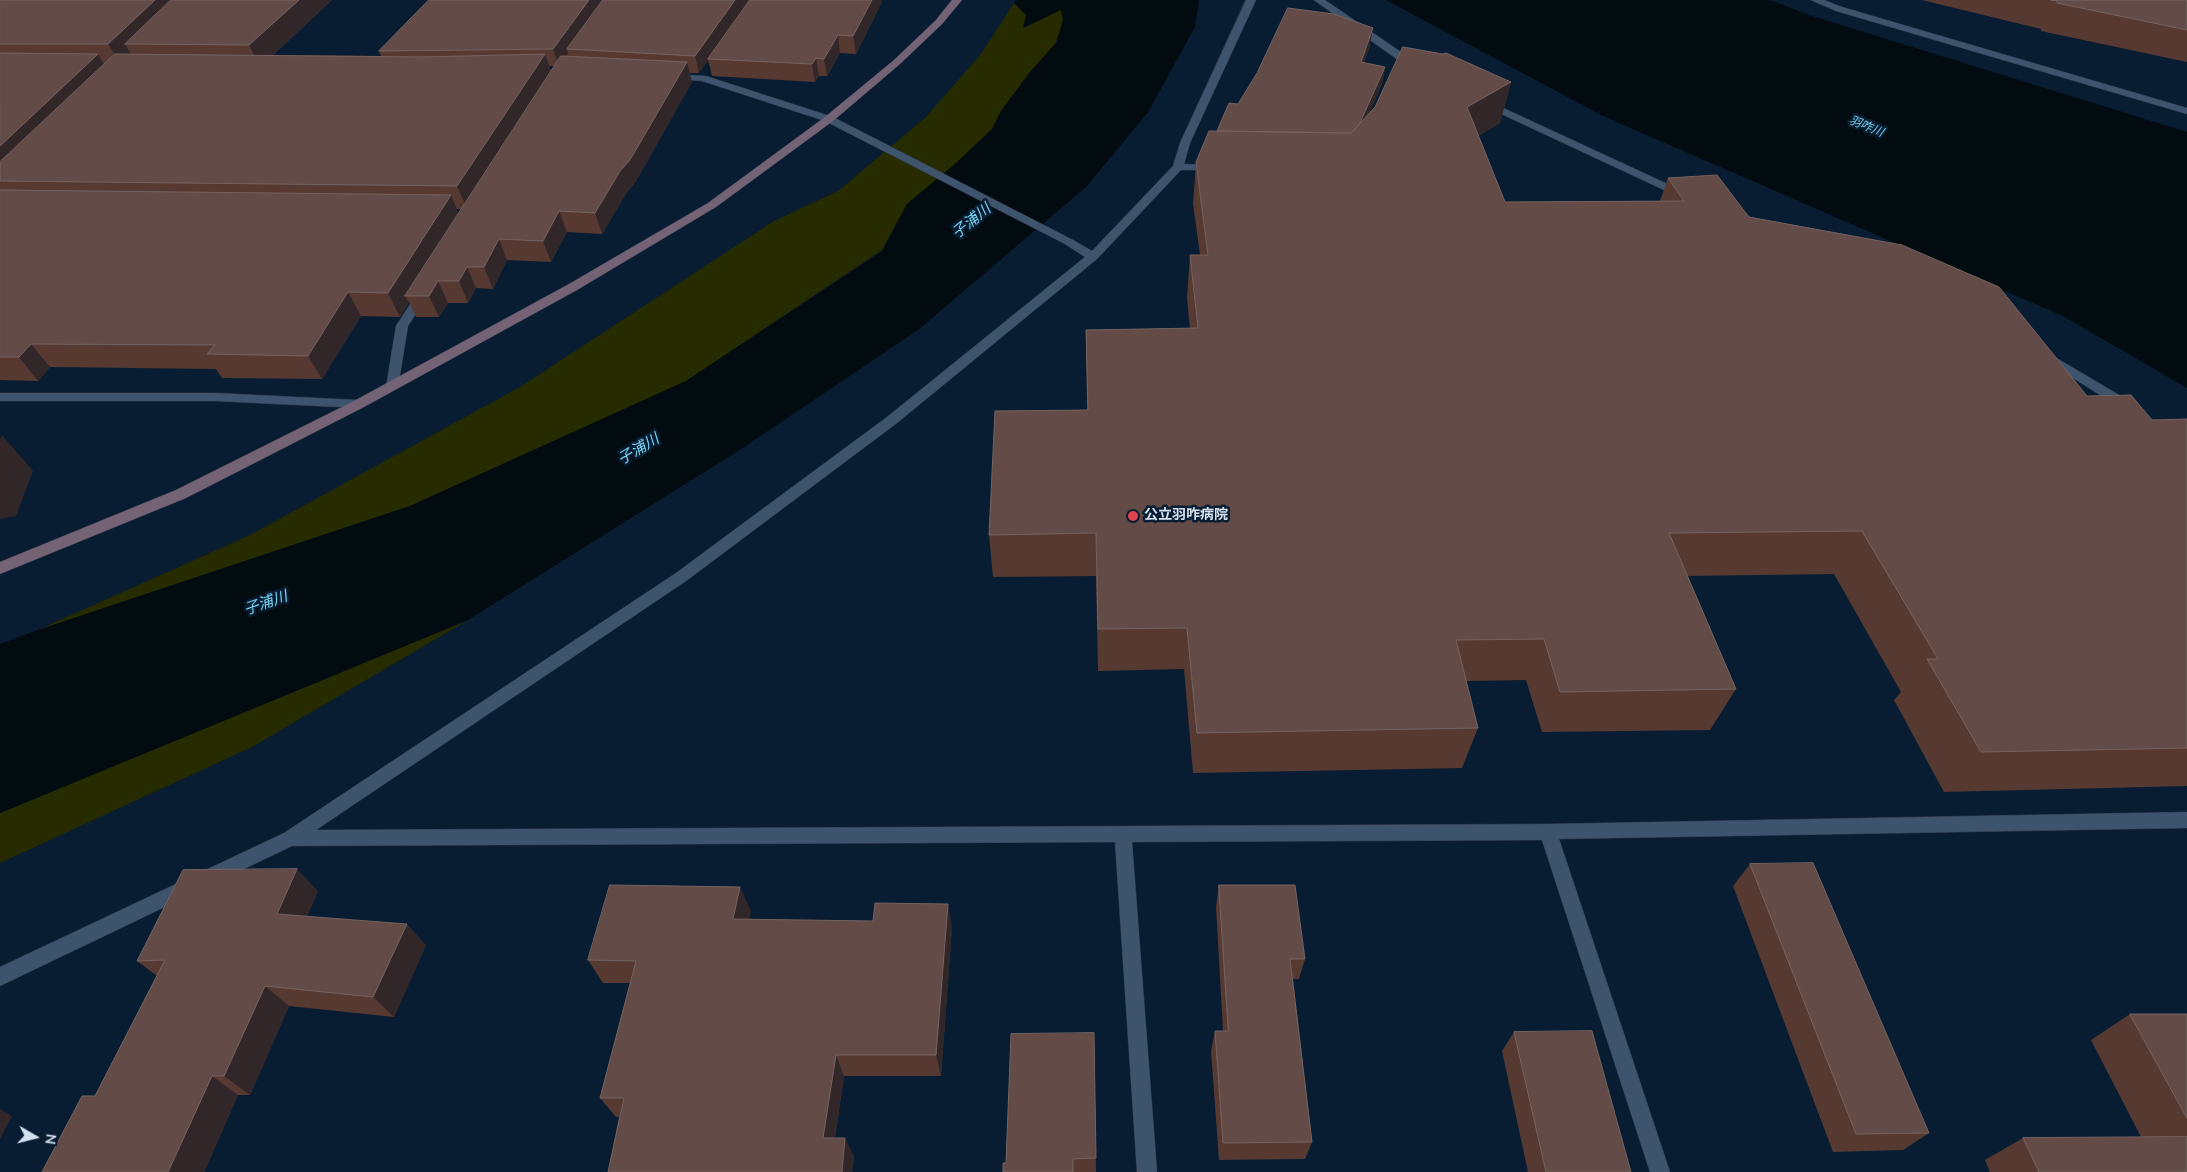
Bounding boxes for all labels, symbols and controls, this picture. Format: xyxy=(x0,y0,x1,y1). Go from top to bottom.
water label: 羽咋川 xyxy=(1847,114,1885,140)
water label: 子浦川 xyxy=(949,201,995,243)
water label: 子浦川 xyxy=(615,431,663,469)
place label: 公立羽咋病院 xyxy=(1144,508,1228,524)
marker: 公立羽咋病院 xyxy=(1126,509,1140,523)
water label: 子浦川 xyxy=(242,588,290,620)
north arrow xyxy=(10,1112,60,1162)
text: N xyxy=(40,1133,60,1146)

